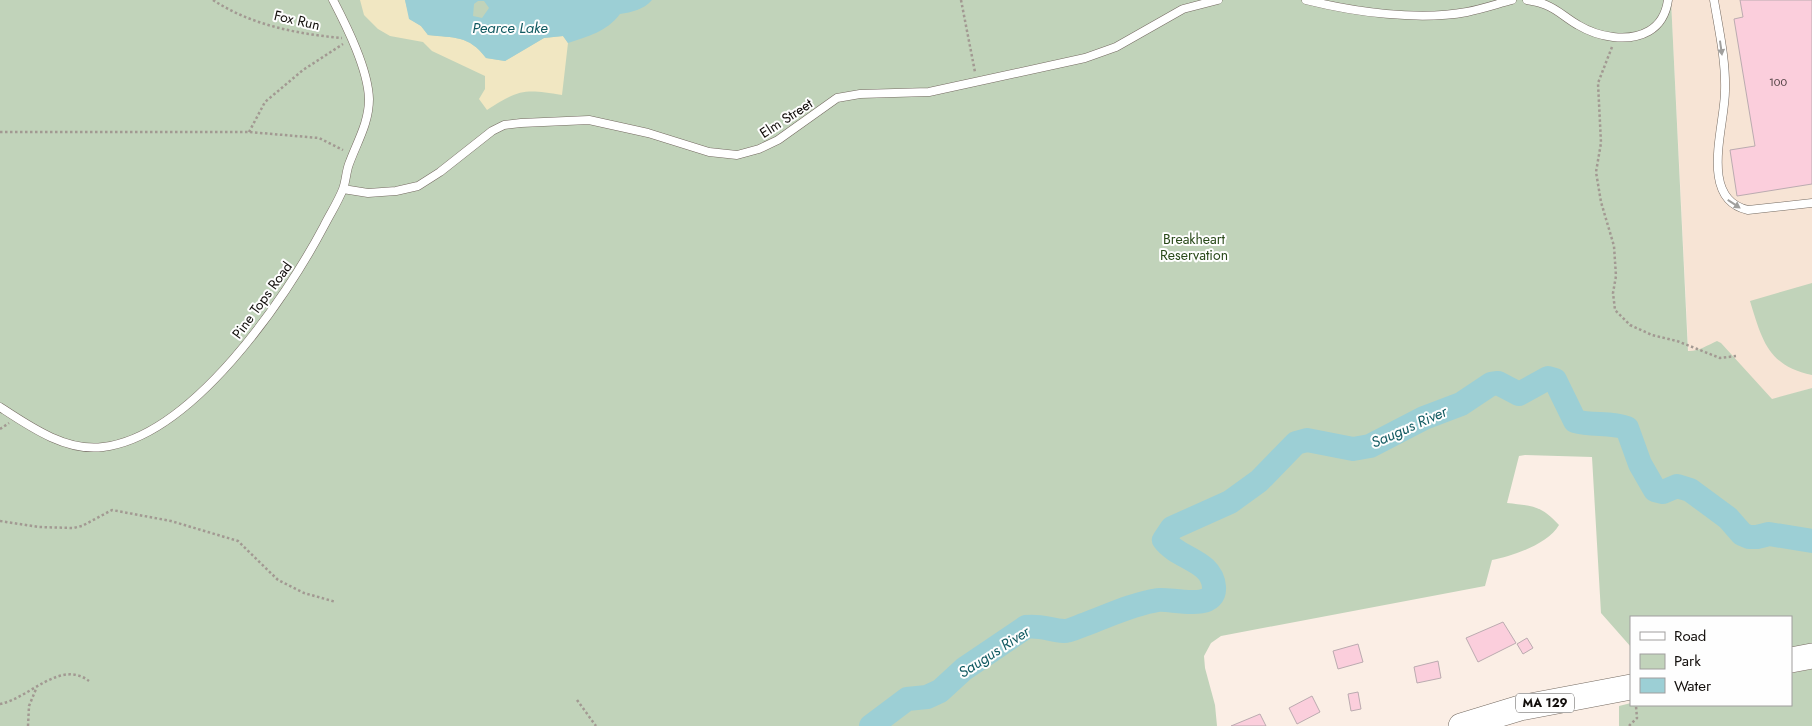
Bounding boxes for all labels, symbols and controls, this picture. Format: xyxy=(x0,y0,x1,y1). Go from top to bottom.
street label: Fox Run xyxy=(272,5,322,35)
water label: Pearce Lake xyxy=(472,17,548,39)
one-way arrow xyxy=(1718,40,1726,56)
house number: 100 xyxy=(1769,74,1787,90)
street label: Elm Street xyxy=(756,93,817,143)
one-way arrow xyxy=(1728,199,1741,209)
park label: Breakheart Reservation xyxy=(1160,229,1228,265)
street label: Pine Tops Road xyxy=(227,257,297,343)
water label: Saugus River xyxy=(1368,400,1451,453)
legend xyxy=(1630,616,1792,706)
water label: Saugus River xyxy=(954,620,1035,683)
text: Road xyxy=(1674,625,1706,647)
text: Park xyxy=(1674,650,1701,672)
text: Water xyxy=(1674,675,1712,697)
road number: MA 129 xyxy=(1516,694,1574,712)

